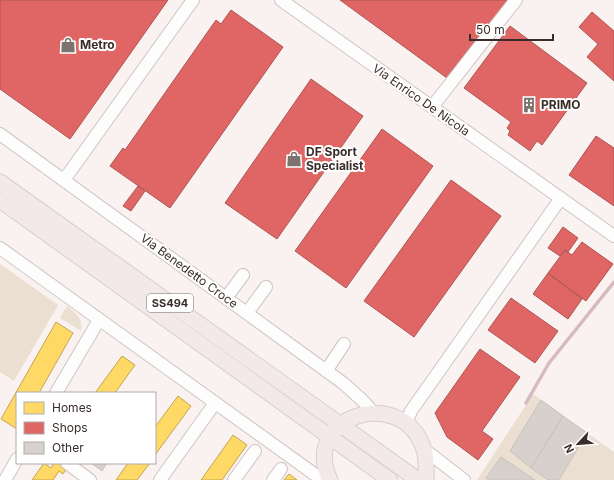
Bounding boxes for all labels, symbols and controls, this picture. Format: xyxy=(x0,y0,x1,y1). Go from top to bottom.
scale bar xyxy=(470,16,553,42)
text: 50 m xyxy=(476,22,505,37)
shop icon: Metro xyxy=(59,36,77,54)
place label: Metro xyxy=(80,37,115,52)
street label: Via Enrico De Nicola xyxy=(370,60,473,139)
building icon: PRIMO xyxy=(520,96,538,114)
place label: PRIMO xyxy=(541,97,580,112)
place label: DF Sport Specialist xyxy=(306,144,364,173)
shop icon: DF Sport Specialist xyxy=(285,150,303,168)
street label: Via Benedetto Croce xyxy=(138,230,241,311)
road number: SS494 xyxy=(147,294,193,312)
legend xyxy=(16,392,156,464)
text: Homes xyxy=(52,400,92,415)
text: Shops xyxy=(52,420,88,435)
north arrow xyxy=(558,424,598,464)
text: Other xyxy=(52,440,84,455)
text: N xyxy=(561,442,577,455)

